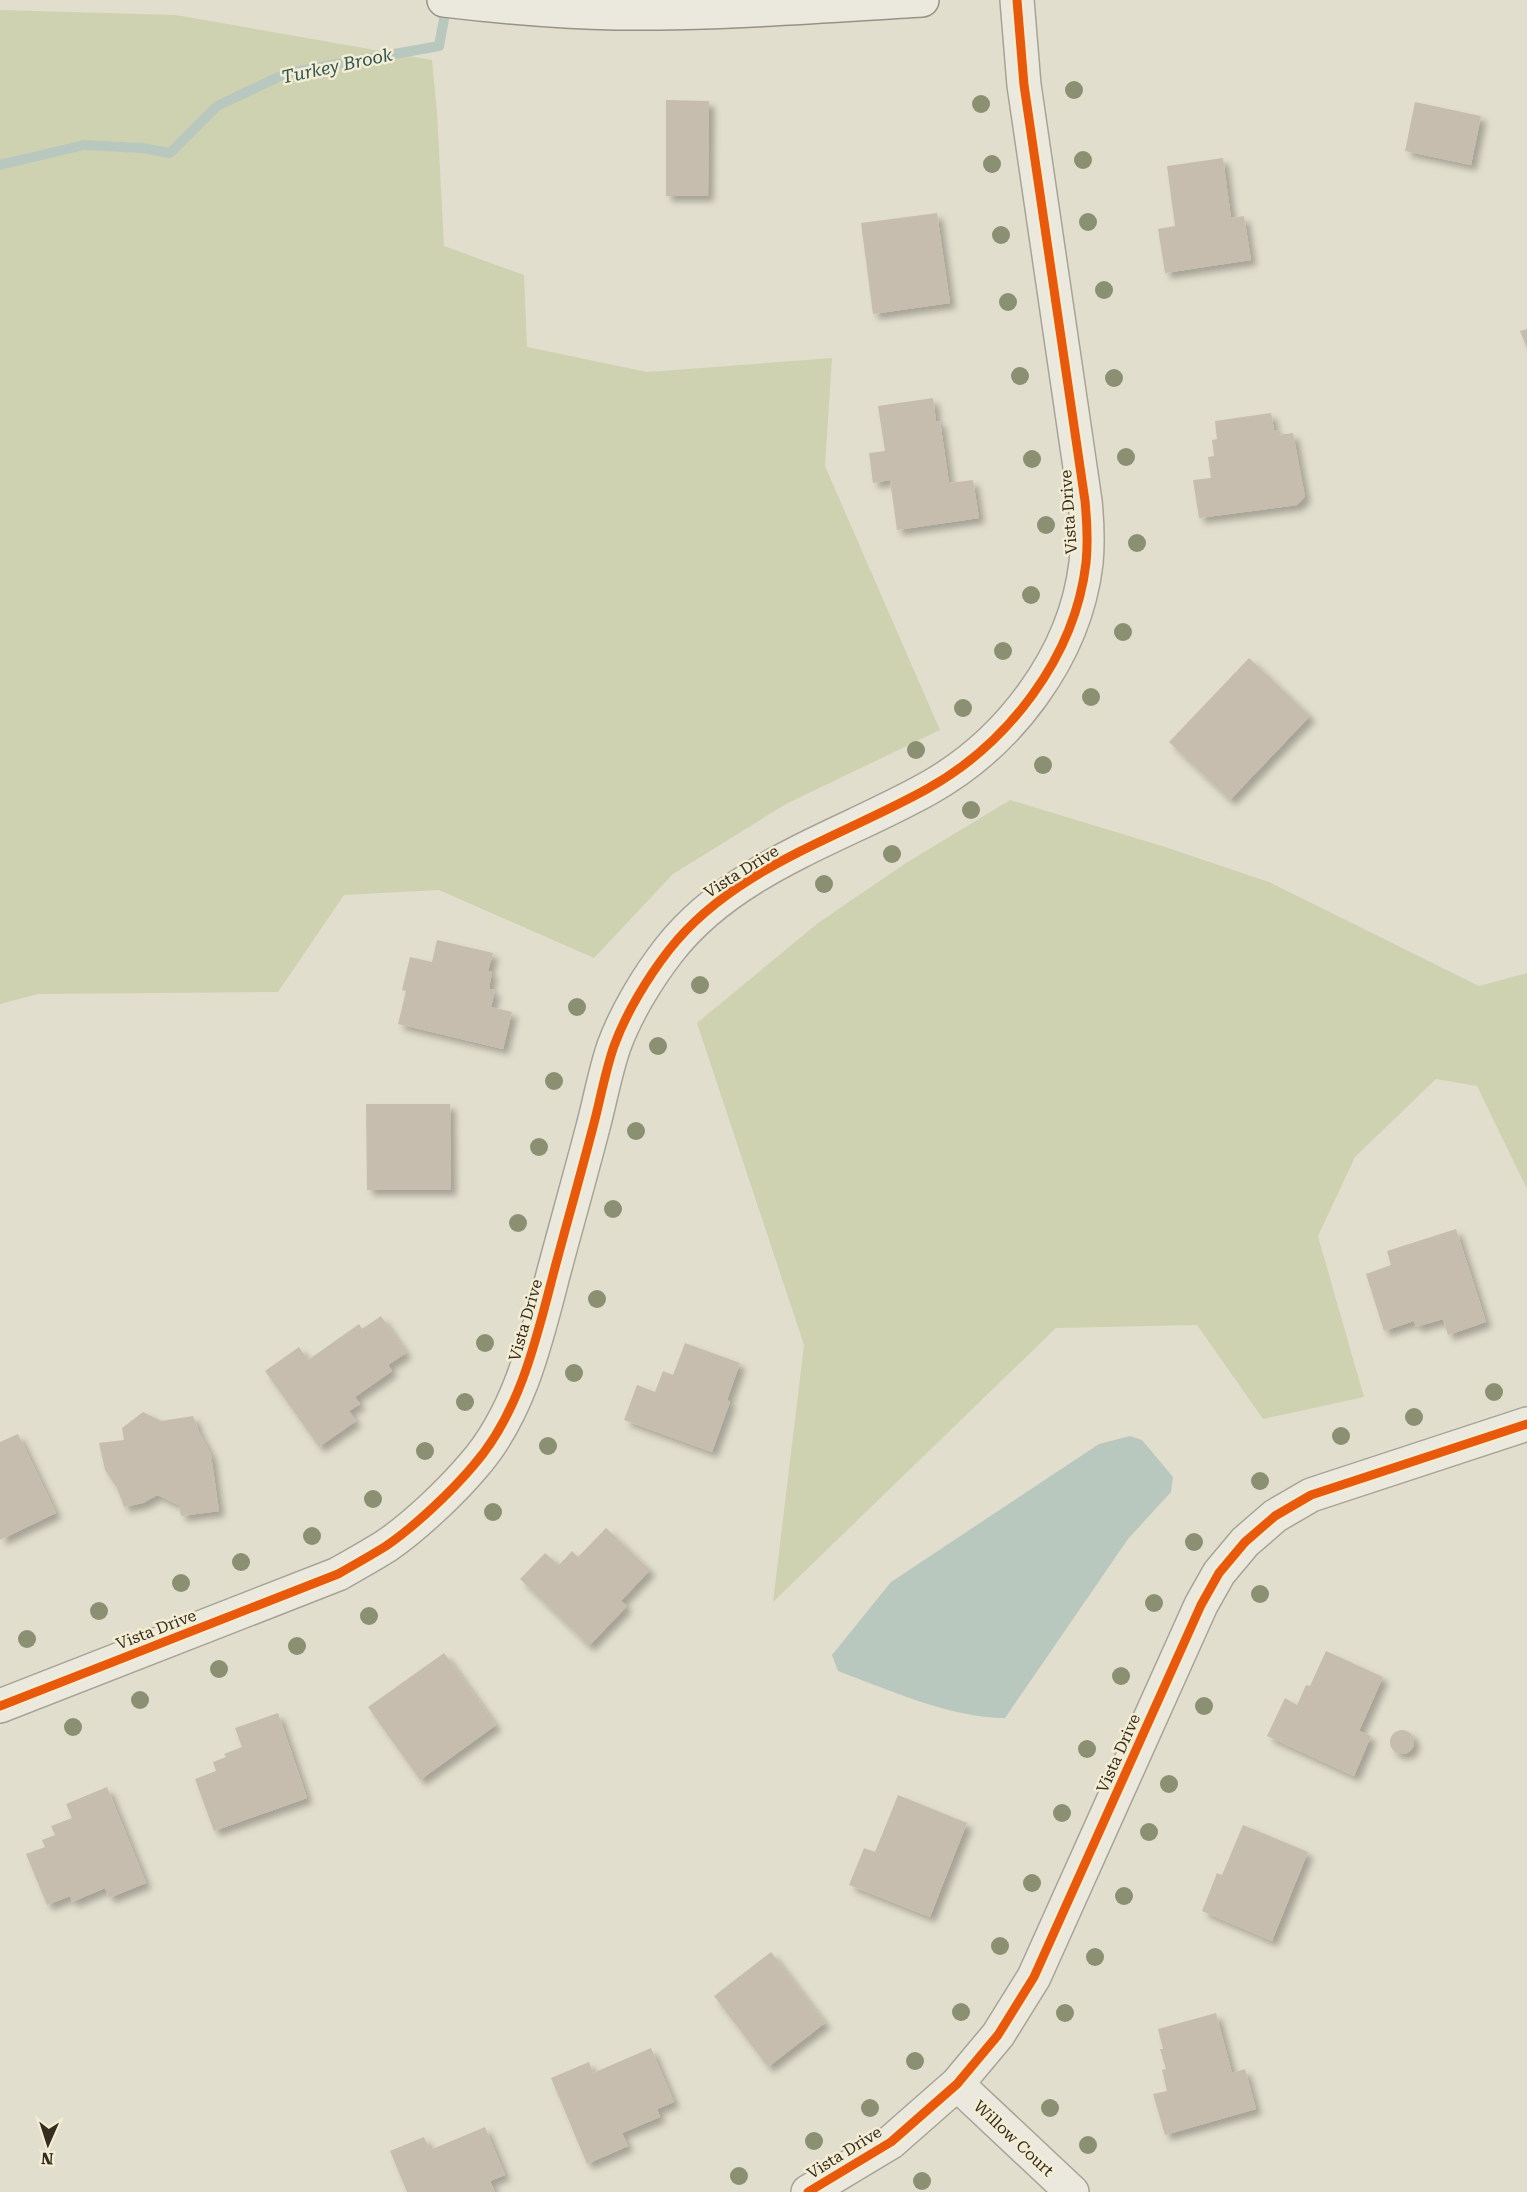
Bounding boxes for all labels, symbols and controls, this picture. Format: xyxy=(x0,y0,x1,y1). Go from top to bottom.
water label: Turkey Brook xyxy=(280,43,394,87)
street label: Vista Drive xyxy=(1056,469,1081,555)
street label: Vista Drive xyxy=(700,841,782,902)
street label: Vista Drive xyxy=(505,1277,546,1363)
street label: Vista Drive xyxy=(113,1605,199,1653)
street label: Vista Drive xyxy=(1093,1711,1144,1796)
street label: Willow Court xyxy=(970,2097,1058,2180)
north arrow xyxy=(18,2114,78,2174)
street label: Vista Drive xyxy=(803,2122,885,2183)
text: N xyxy=(41,2149,54,2168)

